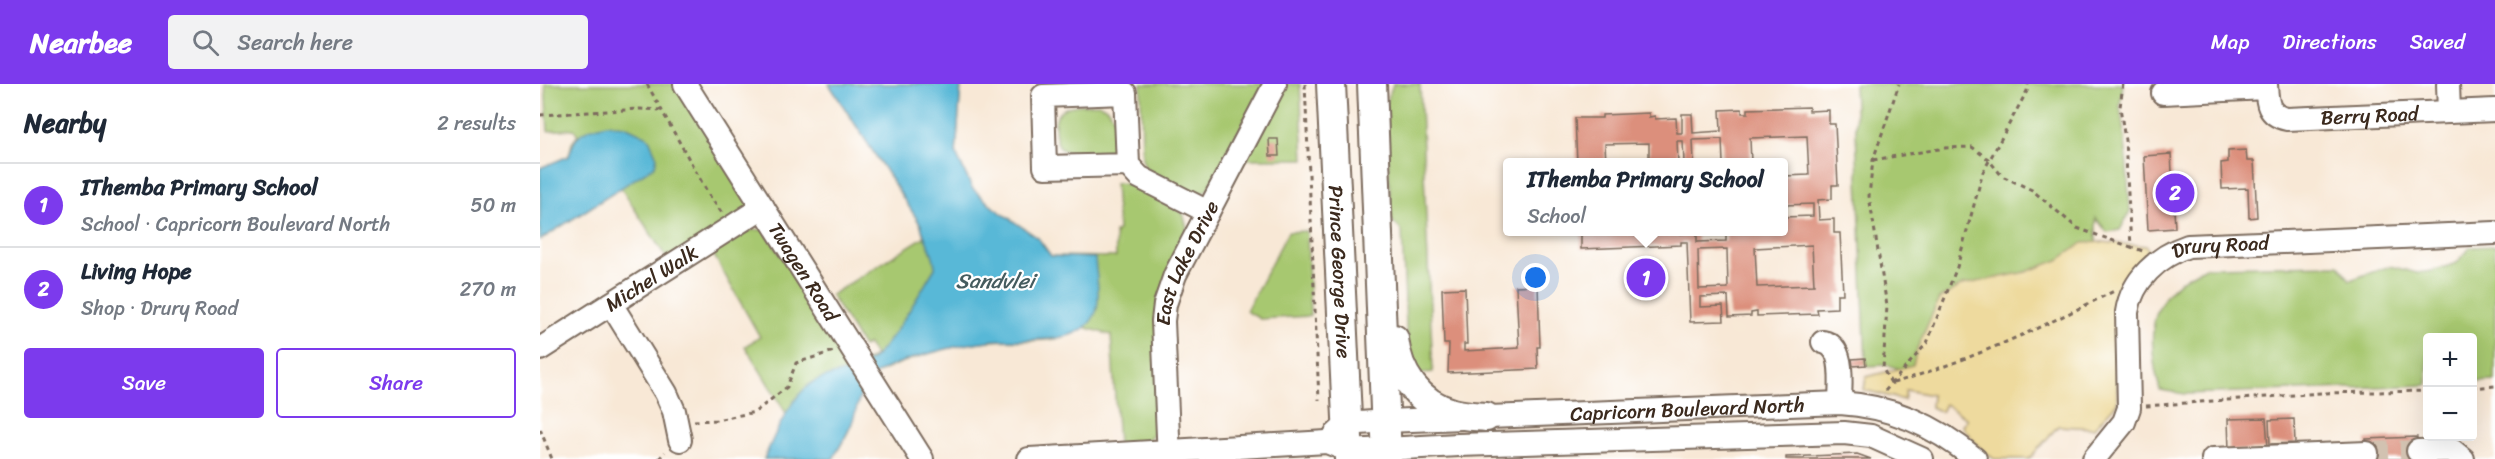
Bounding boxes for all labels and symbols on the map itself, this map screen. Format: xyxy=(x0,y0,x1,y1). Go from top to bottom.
street label: Berry Road xyxy=(2320,96,2420,135)
pin: 2 xyxy=(2156,170,2194,216)
street label: Prince George Drive xyxy=(1318,184,1362,359)
street label: East Lake Drive xyxy=(1145,194,1229,327)
street label: Twagen Road xyxy=(759,215,849,330)
street label: Drury Road xyxy=(2165,225,2271,268)
street label: Michel Walk xyxy=(598,235,705,321)
pin: 1 xyxy=(1626,256,1666,300)
water label: Sandvlei xyxy=(956,262,1038,300)
your location xyxy=(1521,263,1550,292)
street label: Capricorn Boulevard North xyxy=(1569,387,1805,431)

